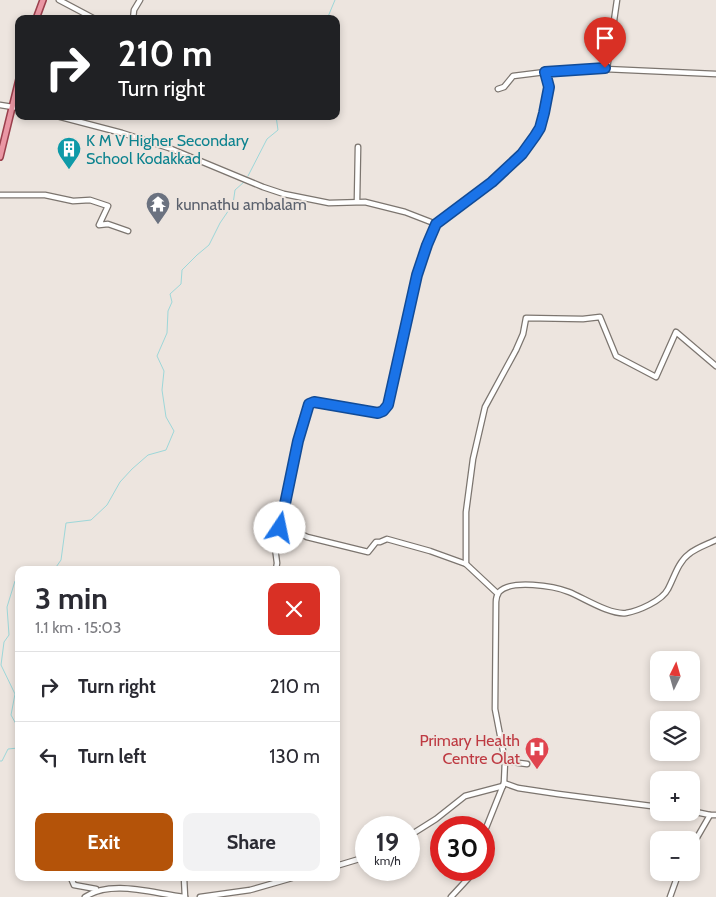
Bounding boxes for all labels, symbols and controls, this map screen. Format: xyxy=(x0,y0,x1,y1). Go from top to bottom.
pin xyxy=(584,17,626,68)
icon: arrive xyxy=(591,24,619,52)
text: 210 m xyxy=(118,32,212,75)
icon: right xyxy=(35,35,100,100)
text: Turn right xyxy=(118,75,205,102)
place label: K M V Higher Secondary School Kodakkad xyxy=(86,131,249,168)
building icon: K M V Higher Secondary School Kodakkad xyxy=(56,136,82,170)
temple icon: kunnathu ambalam xyxy=(145,191,171,225)
place label: kunnathu ambalam xyxy=(176,195,307,214)
position arrow xyxy=(253,501,305,553)
text: 3 min xyxy=(35,580,108,617)
button: close xyxy=(268,583,320,635)
text: 1.1 km · 15:03 xyxy=(35,618,121,637)
north arrow xyxy=(650,651,700,701)
map controls xyxy=(650,651,700,881)
icon: right xyxy=(35,673,63,701)
text: Turn right xyxy=(78,675,156,698)
text: 210 m xyxy=(270,675,320,698)
button: layers xyxy=(650,711,700,761)
place label: Primary Health Centre Olat xyxy=(419,731,521,768)
hospital icon: Primary Health Centre Olat xyxy=(524,736,550,770)
icon: left xyxy=(35,743,63,771)
text: Turn left xyxy=(78,745,146,768)
text: 130 m xyxy=(269,745,320,768)
button: + xyxy=(650,771,700,821)
button: Exit xyxy=(35,813,173,871)
button: Share xyxy=(183,813,320,871)
speed limit sign: 30 xyxy=(430,816,495,881)
text: 19 xyxy=(376,827,399,857)
button: − xyxy=(650,831,700,881)
text: km/h xyxy=(374,853,401,868)

